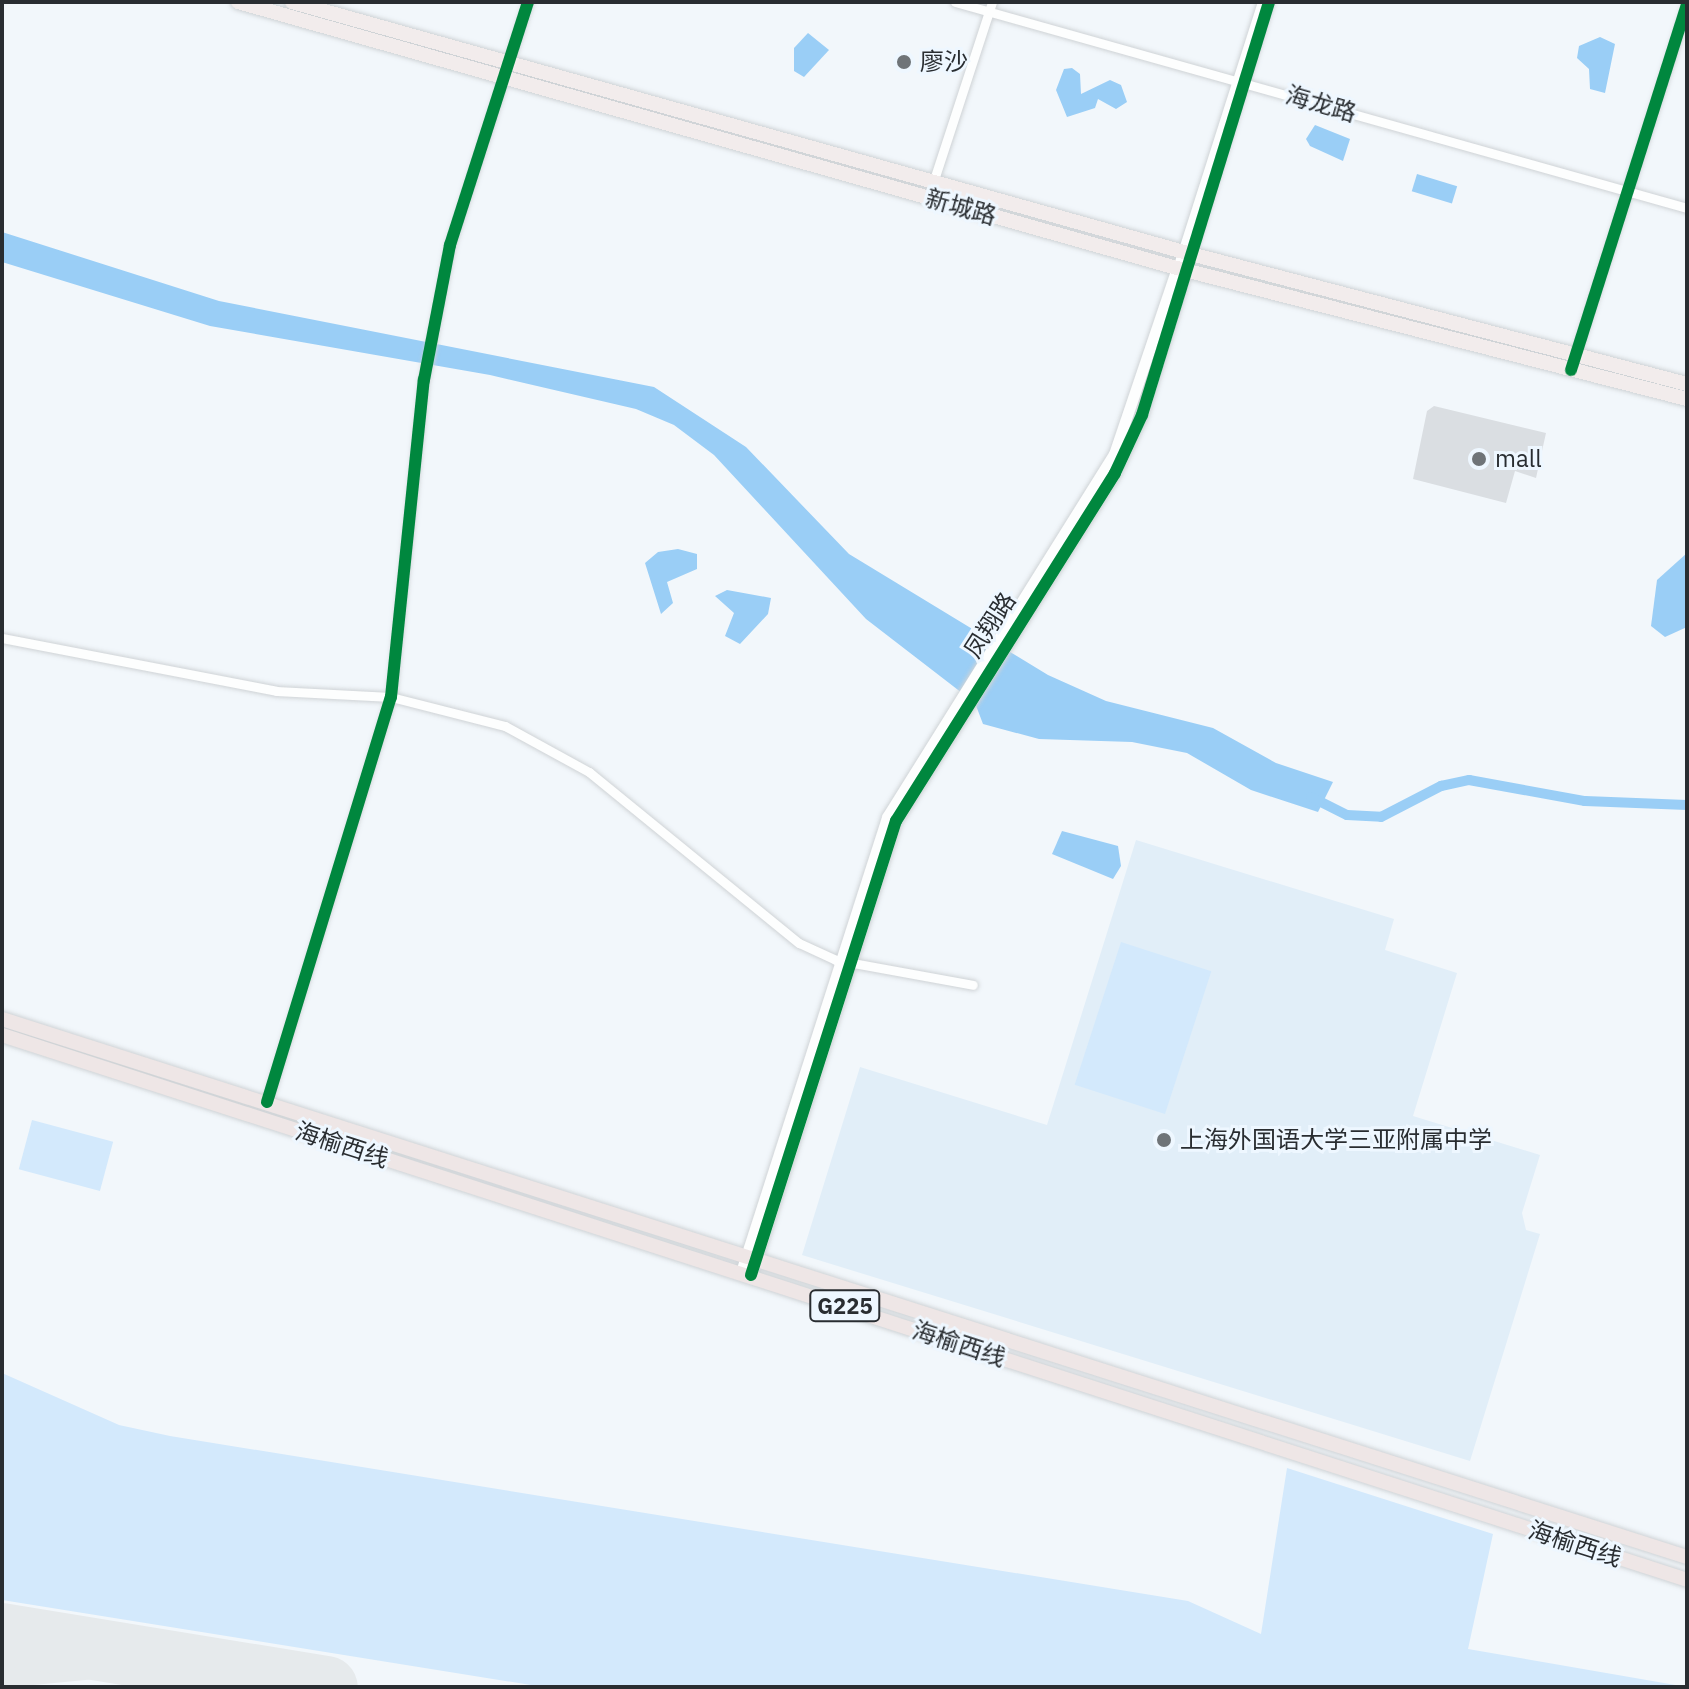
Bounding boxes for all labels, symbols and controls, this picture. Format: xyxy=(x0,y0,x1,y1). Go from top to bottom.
place label: 廖沙 xyxy=(920,48,968,76)
marker: 廖沙 xyxy=(895,53,913,71)
street label: 海龙路 xyxy=(1282,80,1360,128)
street label: 新城路 xyxy=(922,183,1000,231)
place label: mall xyxy=(1495,445,1542,473)
marker: mall xyxy=(1470,450,1488,468)
street label: 凤翔路 xyxy=(958,587,1022,663)
street label: 海榆西线 xyxy=(292,1116,392,1174)
place label: 上海外国语大学三亚附属中学 xyxy=(1180,1126,1492,1154)
marker: 上海外国语大学三亚附属中学 xyxy=(1155,1131,1173,1149)
road number: G225 xyxy=(809,1288,881,1324)
street label: 海榆西线 xyxy=(909,1315,1009,1373)
street label: 海榆西线 xyxy=(1525,1515,1625,1573)

